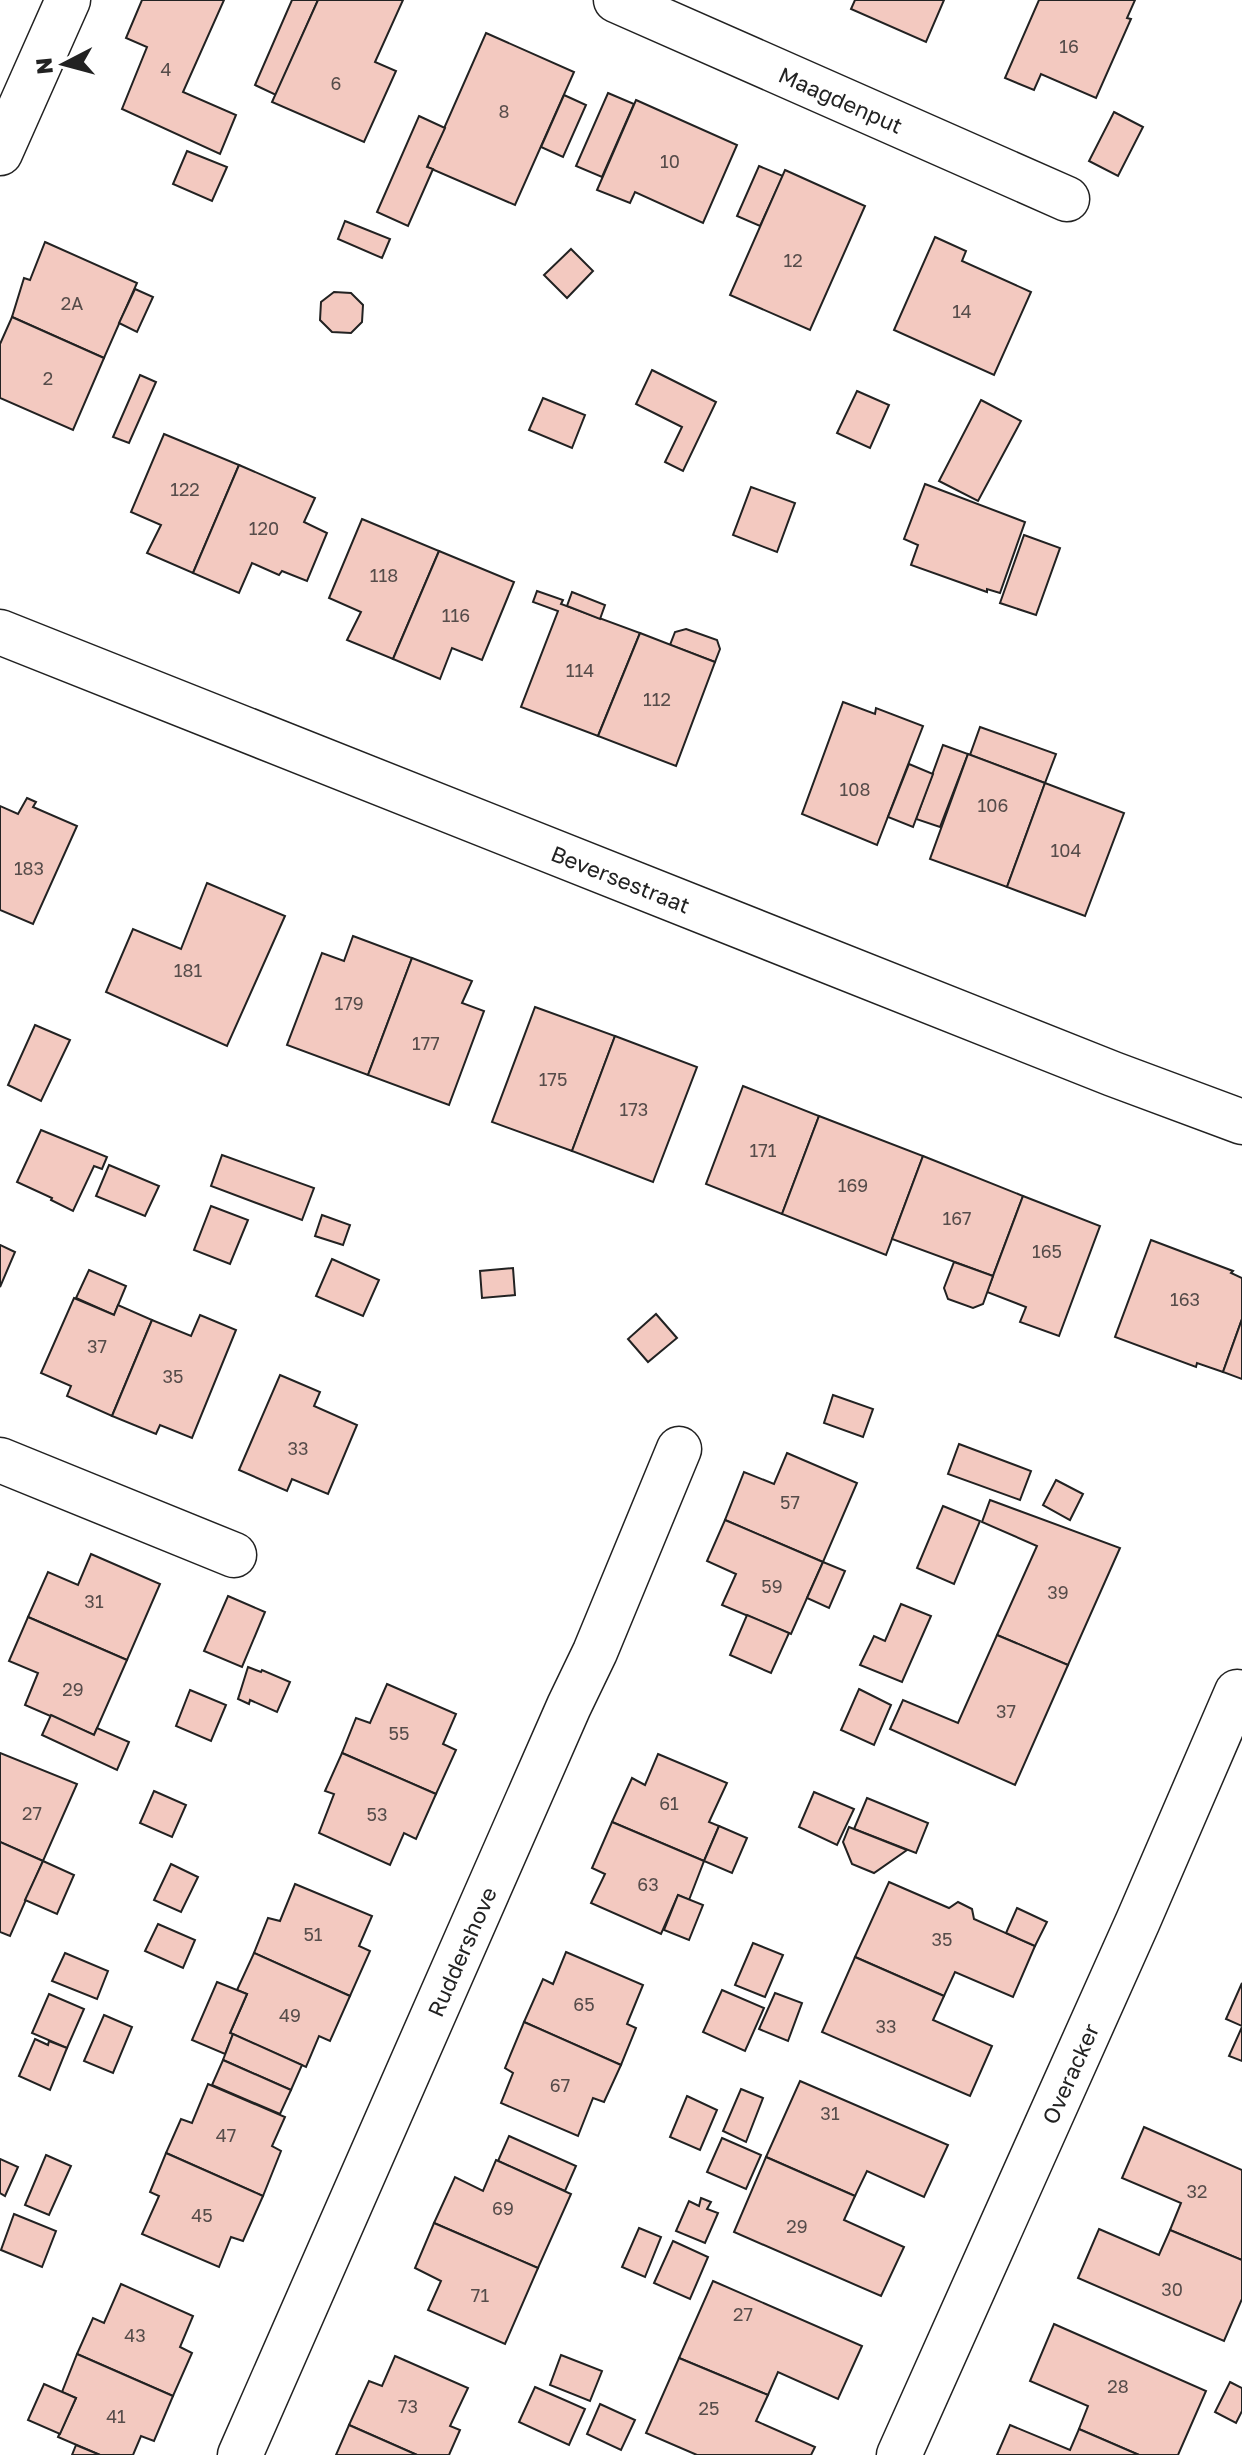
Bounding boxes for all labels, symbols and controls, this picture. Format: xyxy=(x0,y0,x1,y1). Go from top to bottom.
north arrow xyxy=(24,24,104,104)
house number: 16 xyxy=(1059,35,1079,57)
text: N xyxy=(29,56,58,76)
house number: 4 xyxy=(161,58,172,80)
street label: Maagdenput xyxy=(775,60,907,138)
house number: 6 xyxy=(331,72,341,94)
house number: 8 xyxy=(499,100,509,122)
house number: 10 xyxy=(660,150,680,172)
house number: 12 xyxy=(783,249,803,271)
house number: 2A xyxy=(61,292,83,314)
house number: 14 xyxy=(952,300,972,322)
house number: 2 xyxy=(43,367,53,389)
house number: 122 xyxy=(170,478,200,500)
house number: 120 xyxy=(249,517,279,539)
house number: 118 xyxy=(370,564,398,586)
house number: 116 xyxy=(442,604,470,626)
house number: 114 xyxy=(566,659,594,681)
house number: 112 xyxy=(643,688,671,710)
house number: 108 xyxy=(840,778,870,800)
house number: 106 xyxy=(978,794,1008,816)
street label: Beversestraat xyxy=(547,839,694,918)
house number: 104 xyxy=(1051,839,1081,861)
house number: 183 xyxy=(14,857,44,879)
house number: 181 xyxy=(174,959,202,981)
house number: 179 xyxy=(334,992,364,1014)
house number: 177 xyxy=(412,1032,440,1054)
house number: 175 xyxy=(539,1068,567,1090)
house number: 173 xyxy=(620,1098,648,1120)
house number: 171 xyxy=(750,1139,777,1161)
house number: 169 xyxy=(838,1174,868,1196)
house number: 167 xyxy=(942,1207,972,1229)
house number: 165 xyxy=(1032,1240,1062,1262)
house number: 163 xyxy=(1170,1288,1200,1310)
house number: 37 xyxy=(87,1335,107,1357)
house number: 35 xyxy=(163,1365,183,1387)
house number: 33 xyxy=(287,1437,309,1459)
house number: 57 xyxy=(780,1491,800,1513)
house number: 59 xyxy=(761,1575,783,1597)
house number: 39 xyxy=(1047,1581,1069,1603)
house number: 31 xyxy=(84,1590,104,1612)
house number: 29 xyxy=(62,1678,84,1700)
house number: 37 xyxy=(996,1700,1016,1722)
house number: 55 xyxy=(389,1722,409,1744)
house number: 61 xyxy=(659,1792,679,1814)
house number: 27 xyxy=(22,1802,42,1824)
house number: 53 xyxy=(367,1803,387,1825)
house number: 63 xyxy=(637,1873,659,1895)
street label: Ruddershove xyxy=(421,1882,501,2020)
house number: 51 xyxy=(303,1923,323,1945)
house number: 35 xyxy=(932,1928,952,1950)
house number: 65 xyxy=(573,1993,595,2015)
house number: 49 xyxy=(279,2004,301,2026)
house number: 33 xyxy=(875,2015,897,2037)
street label: Overacker xyxy=(1036,2019,1104,2128)
house number: 67 xyxy=(550,2074,570,2096)
house number: 31 xyxy=(820,2102,840,2124)
house number: 47 xyxy=(216,2124,236,2146)
house number: 32 xyxy=(1187,2180,1207,2202)
house number: 69 xyxy=(492,2197,514,2219)
house number: 45 xyxy=(191,2204,213,2226)
house number: 29 xyxy=(786,2215,808,2237)
house number: 30 xyxy=(1161,2278,1183,2300)
house number: 71 xyxy=(471,2284,489,2306)
house number: 27 xyxy=(733,2303,753,2325)
house number: 43 xyxy=(124,2324,146,2346)
house number: 28 xyxy=(1107,2375,1129,2397)
house number: 73 xyxy=(398,2395,418,2417)
house number: 25 xyxy=(699,2397,719,2419)
house number: 41 xyxy=(106,2405,126,2427)

